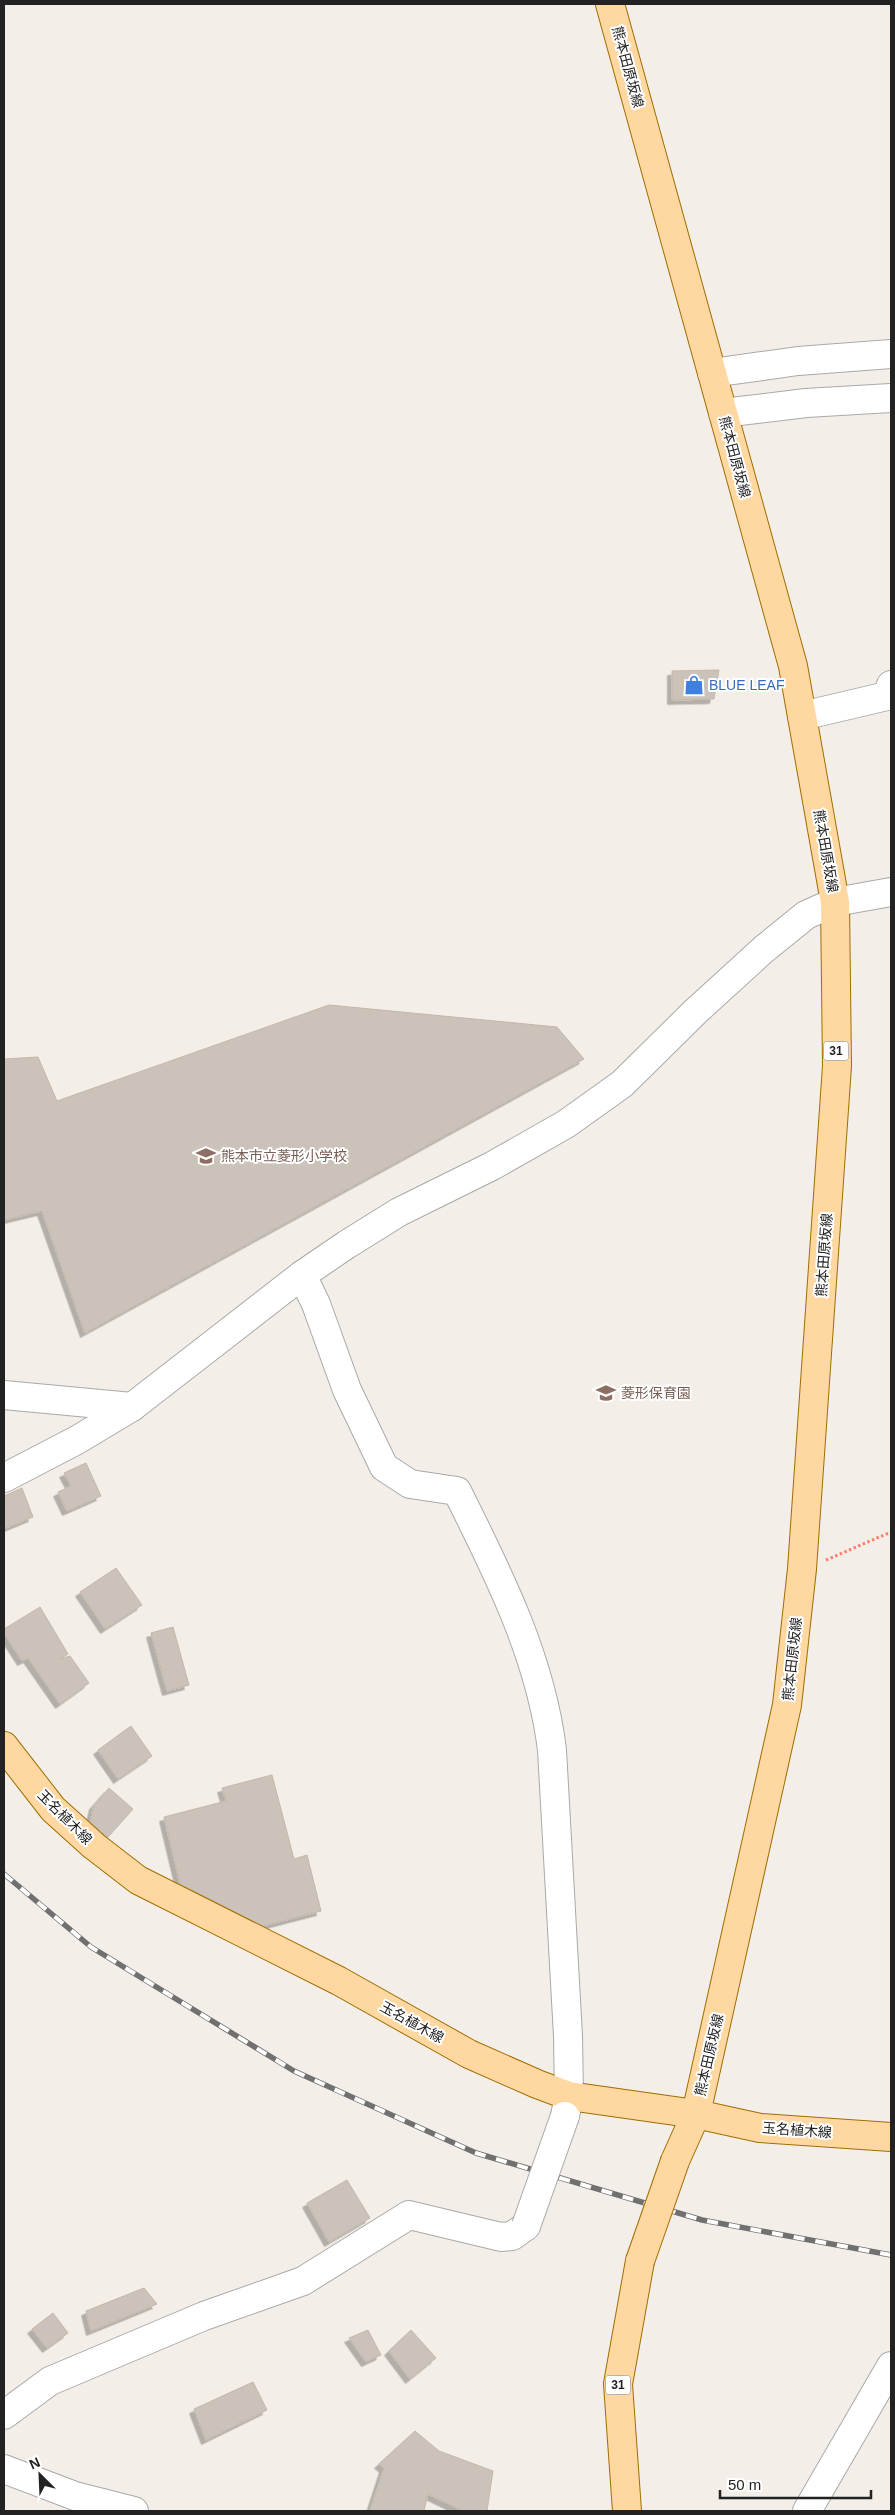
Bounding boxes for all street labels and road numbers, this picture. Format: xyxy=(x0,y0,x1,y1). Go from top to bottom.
street label: 熊本田原坂線 xyxy=(609,24,647,110)
street label: 熊本田原坂線 xyxy=(716,414,754,500)
street label: 熊本田原坂線 xyxy=(811,808,841,894)
road number: 31 xyxy=(824,1042,848,1060)
street label: 熊本田原坂線 xyxy=(813,1213,835,1297)
street label: 熊本田原坂線 xyxy=(780,1616,804,1702)
street label: 玉名植木線 xyxy=(35,1787,95,1847)
street label: 玉名植木線 xyxy=(378,1998,446,2046)
street label: 熊本田原坂線 xyxy=(692,2012,726,2098)
street label: 玉名植木線 xyxy=(762,2120,832,2140)
road number: 31 xyxy=(606,2376,630,2394)

